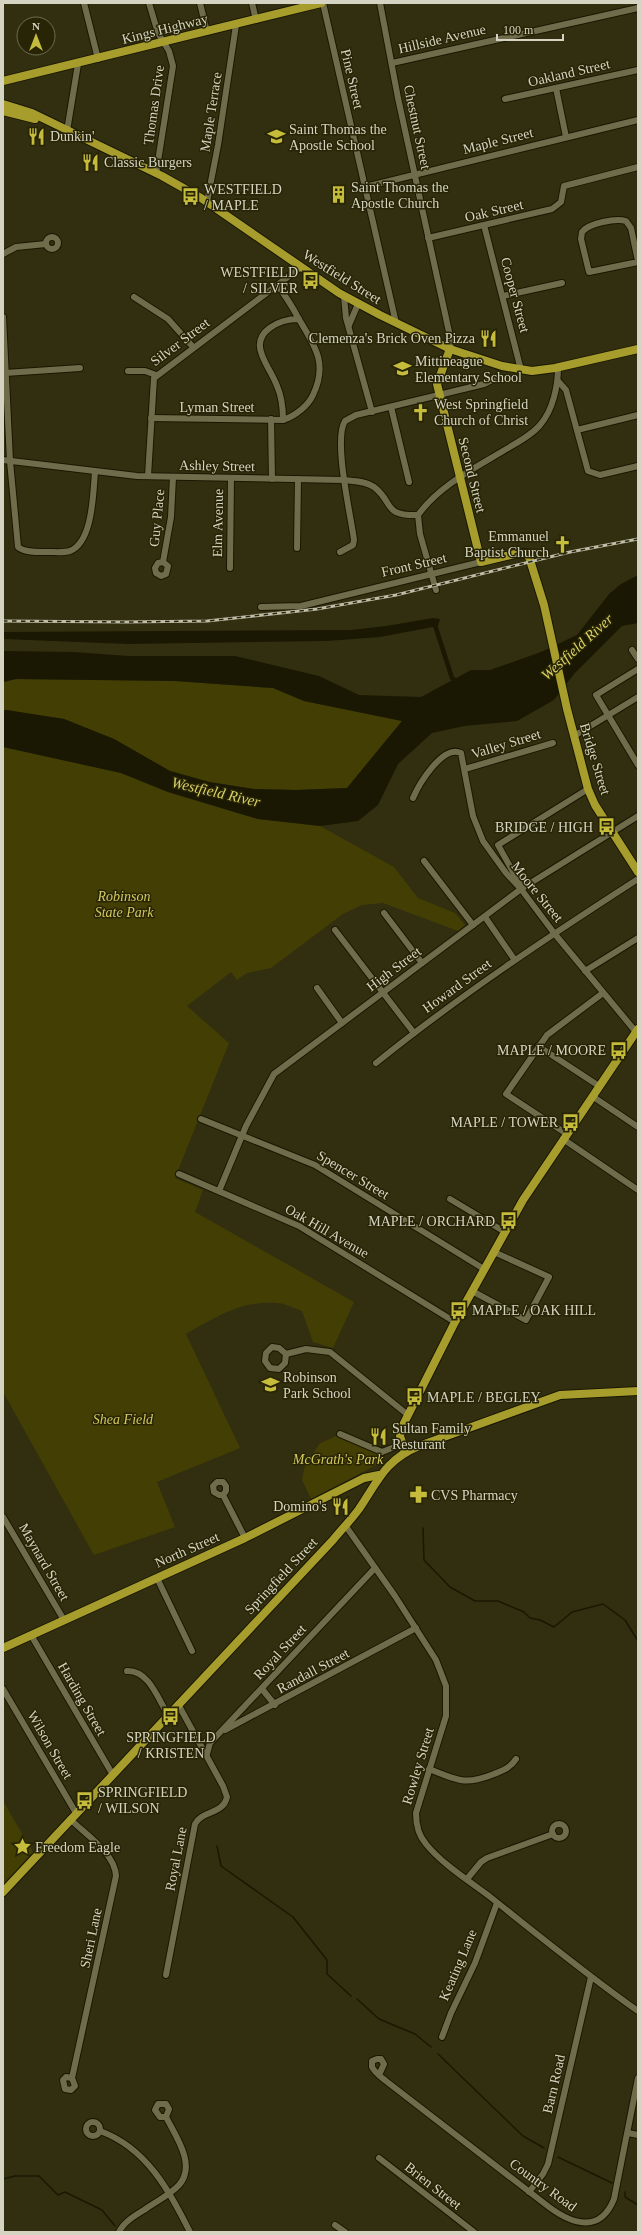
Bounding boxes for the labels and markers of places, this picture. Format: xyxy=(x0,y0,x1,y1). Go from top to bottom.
place label: Saint Thomas the Apostle School xyxy=(289,122,387,153)
restaurant icon: Dunkin' xyxy=(27,126,47,146)
school or university icon: Saint Thomas the Apostle School xyxy=(266,127,286,147)
place label: Dunkin' xyxy=(50,129,95,144)
restaurant icon: Classic Burgers xyxy=(81,152,101,172)
place label: Classic Burgers xyxy=(104,155,192,170)
place label: Saint Thomas the Apostle Church xyxy=(351,180,449,211)
place label: WESTFIELD / MAPLE xyxy=(204,182,282,213)
building icon: Saint Thomas the Apostle Church xyxy=(328,185,348,205)
bus stop icon: WESTFIELD / MAPLE xyxy=(181,187,201,207)
place label: WESTFIELD / SILVER xyxy=(220,265,299,296)
bus stop icon: WESTFIELD / SILVER xyxy=(301,270,321,290)
restaurant icon: Clemenza's Brick Oven Pizza xyxy=(478,328,498,348)
place label: Clemenza's Brick Oven Pizza xyxy=(309,331,476,346)
place label: Mittineague Elementary School xyxy=(415,354,522,385)
school or university icon: Mittineague Elementary School xyxy=(392,359,412,379)
place label: West Springfield Church of Christ xyxy=(434,397,528,428)
church icon: West Springfield Church of Christ xyxy=(411,402,431,422)
place label: Emmanuel Baptist Church xyxy=(465,529,549,560)
church icon: Emmanuel Baptist Church xyxy=(552,534,572,554)
bus stop icon: BRIDGE / HIGH xyxy=(596,817,616,837)
place label: BRIDGE / HIGH xyxy=(495,820,593,835)
bus stop icon: MAPLE / MOORE xyxy=(609,1040,629,1060)
place label: MAPLE / MOORE xyxy=(497,1043,606,1058)
bus stop icon: MAPLE / TOWER xyxy=(561,1112,581,1132)
place label: MAPLE / TOWER xyxy=(450,1115,559,1130)
bus stop icon: MAPLE / ORCHARD xyxy=(498,1211,518,1231)
place label: MAPLE / ORCHARD xyxy=(368,1214,495,1229)
bus stop icon: MAPLE / OAK HILL xyxy=(449,1300,469,1320)
place label: MAPLE / OAK HILL xyxy=(472,1303,596,1318)
place label: Robinson Park School xyxy=(283,1370,351,1401)
school or university icon: Robinson Park School xyxy=(260,1375,280,1395)
bus stop icon: MAPLE / BEGLEY xyxy=(404,1387,424,1407)
place label: MAPLE / BEGLEY xyxy=(427,1390,541,1405)
place label: Sultan Family Resturant xyxy=(392,1421,471,1452)
restaurant icon: Sultan Family Resturant xyxy=(369,1426,389,1446)
pharmacy icon: CVS Pharmacy xyxy=(408,1485,428,1505)
place label: CVS Pharmacy xyxy=(431,1488,518,1503)
restaurant icon: Domino's xyxy=(330,1496,350,1516)
place label: Domino's xyxy=(273,1499,327,1514)
bus stop icon: SPRINGFIELD / KRISTEN xyxy=(161,1707,181,1727)
place label: SPRINGFIELD / KRISTEN xyxy=(126,1730,216,1761)
place label: SPRINGFIELD / WILSON xyxy=(98,1785,187,1816)
bus stop icon: SPRINGFIELD / WILSON xyxy=(75,1790,95,1810)
place icon: Freedom Eagle xyxy=(12,1837,32,1857)
place label: Freedom Eagle xyxy=(35,1840,120,1855)

